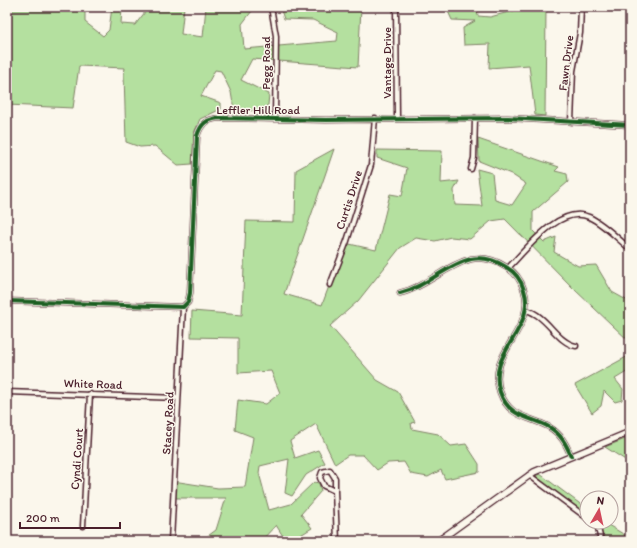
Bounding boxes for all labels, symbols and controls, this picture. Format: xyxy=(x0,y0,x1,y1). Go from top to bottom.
street label: Vantage Drive xyxy=(380,27,394,99)
street label: Fawn Drive xyxy=(556,34,576,92)
street label: Pegg Road xyxy=(259,36,273,90)
street label: Leffler Hill Road xyxy=(216,103,300,117)
street label: Curtis Drive xyxy=(333,168,365,232)
street label: White Road xyxy=(63,376,123,392)
street label: Stacey Road xyxy=(159,391,177,455)
street label: Cyndi Court xyxy=(68,427,86,490)
north arrow xyxy=(579,490,619,530)
text: N xyxy=(596,494,605,508)
scale bar xyxy=(20,504,120,530)
text: 200 m xyxy=(26,511,60,525)

